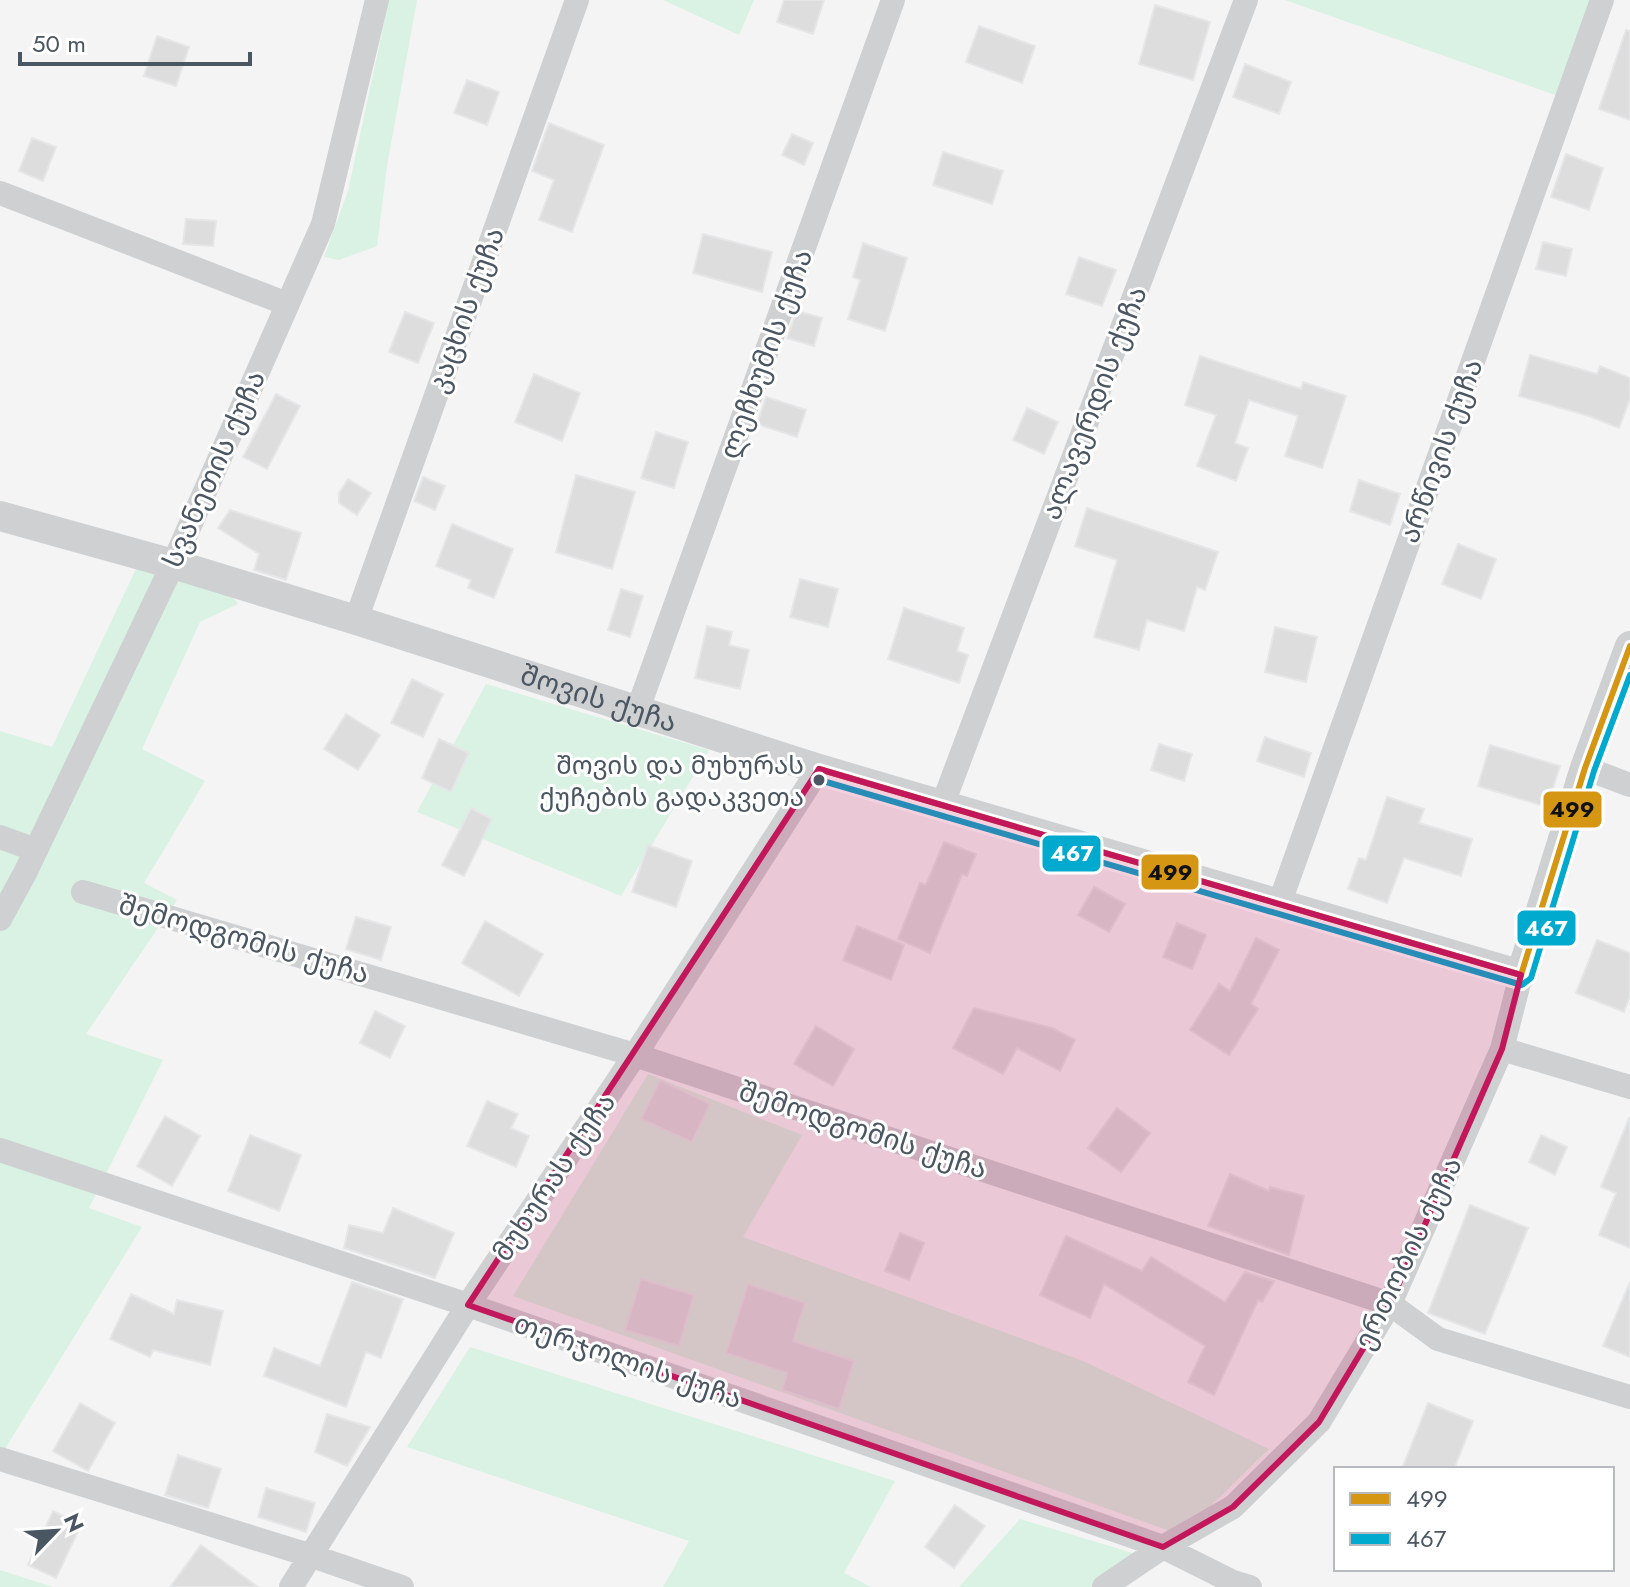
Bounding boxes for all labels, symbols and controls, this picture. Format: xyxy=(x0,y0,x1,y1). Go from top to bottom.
scale bar xyxy=(20,16,250,66)
text: 50 m xyxy=(32,26,86,61)
street label: კაცხის ქუჩა xyxy=(417,222,515,398)
street label: ლეჩხუმის ქუჩა xyxy=(709,243,823,465)
street label: ალავერდის ქუჩა xyxy=(1031,280,1157,526)
street label: არწივის ქუჩა xyxy=(1389,353,1493,549)
street label: სვანეთის ქუჩა xyxy=(152,364,276,574)
street label: შოვის ქუჩა xyxy=(515,654,682,742)
place label: შოვის და მუხურას ქუჩების გადაკვეთა xyxy=(539,746,804,816)
marker: შოვის და მუხურას ქუჩების გადაკვეთა xyxy=(811,772,827,788)
line badge: 499 xyxy=(1542,790,1603,829)
text: 499 xyxy=(1550,793,1594,825)
line badge: 467 xyxy=(1041,834,1102,873)
text: 467 xyxy=(1050,837,1094,869)
line badge: 499 xyxy=(1140,853,1200,891)
text: 499 xyxy=(1148,856,1192,888)
street label: შემოდგომის ქუჩა xyxy=(114,884,374,994)
line badge: 467 xyxy=(1516,909,1577,947)
text: 467 xyxy=(1524,912,1568,944)
street label: შემოდგომის ქუჩა xyxy=(734,1071,992,1189)
street label: მუხურას ქუჩა xyxy=(482,1084,626,1270)
street label: ერთობის ქუჩა xyxy=(1344,1150,1472,1356)
street label: თერჯოლის ქუჩა xyxy=(508,1303,748,1419)
legend xyxy=(1334,1467,1614,1571)
text: 499 xyxy=(1406,1481,1448,1516)
north arrow xyxy=(16,1491,96,1571)
text: N xyxy=(56,1508,92,1537)
text: 467 xyxy=(1406,1521,1447,1556)

